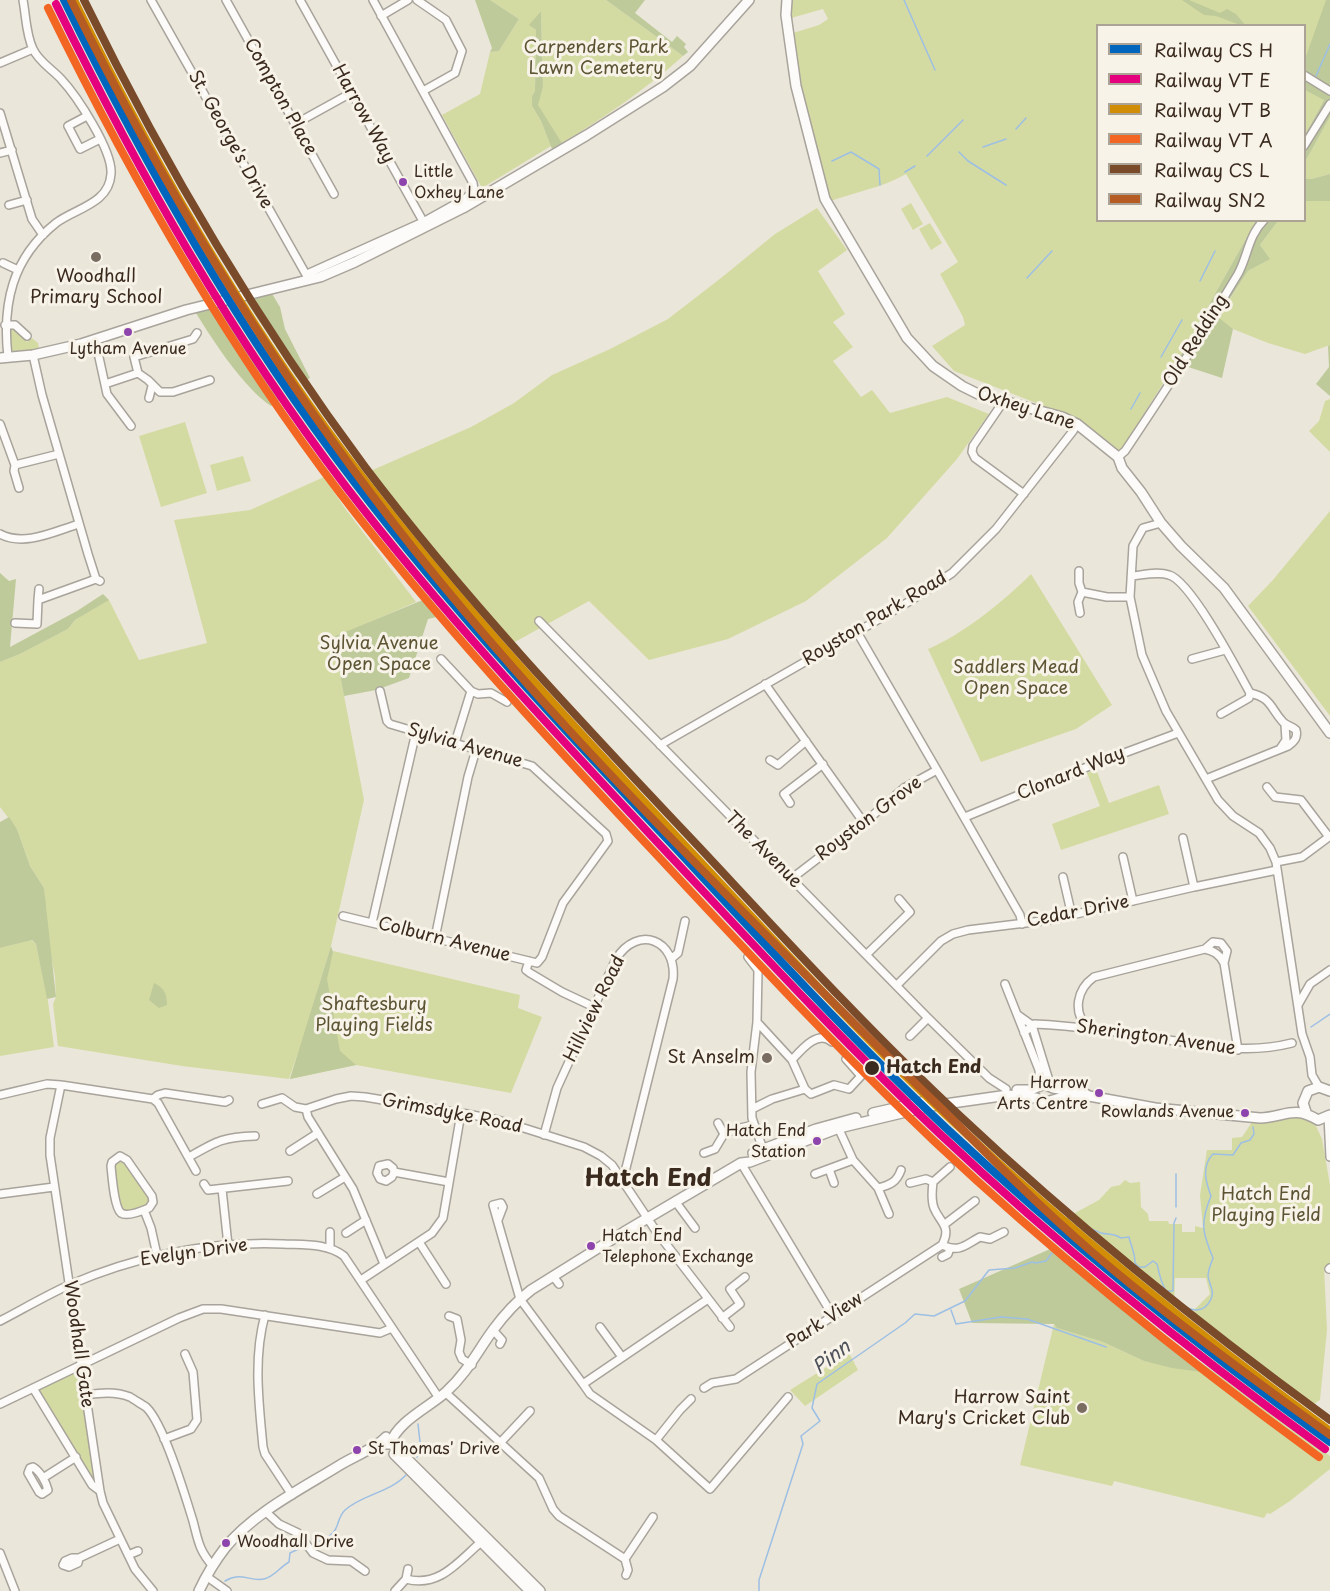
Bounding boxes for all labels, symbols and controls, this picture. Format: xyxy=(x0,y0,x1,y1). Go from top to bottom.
legend xyxy=(1096,24,1306,222)
street label: Compton Place xyxy=(239,35,321,159)
text: Railway CS H xyxy=(1154,36,1273,63)
park label: Carpenders Park Lawn Cemetery xyxy=(523,37,669,80)
street label: Harrow Way xyxy=(327,61,399,167)
text: Railway VT E xyxy=(1154,66,1271,93)
street label: St. George's Drive xyxy=(183,67,277,213)
text: Railway VT B xyxy=(1154,96,1271,123)
text: Railway VT A xyxy=(1154,126,1273,153)
text: Railway CS L xyxy=(1154,156,1269,183)
place label: Little Oxhey Lane xyxy=(414,163,504,201)
marker: Little Oxhey Lane xyxy=(397,176,409,188)
text: Railway SN2 xyxy=(1154,186,1266,213)
marker: Woodhall Primary School xyxy=(89,250,103,264)
place label: Woodhall Primary School xyxy=(30,266,162,308)
street label: Old Redding xyxy=(1159,291,1233,391)
marker: Lytham Avenue xyxy=(122,326,134,338)
place label: Lytham Avenue xyxy=(70,340,186,360)
street label: Oxhey Lane xyxy=(974,383,1078,435)
street label: Royston Park Road xyxy=(799,567,951,671)
park label: Sylvia Avenue Open Space xyxy=(320,633,438,676)
park label: Saddlers Mead Open Space xyxy=(953,657,1079,700)
street label: Sylvia Avenue xyxy=(405,719,525,773)
street label: Clonard Way xyxy=(1014,743,1128,805)
street label: Royston Grove xyxy=(812,772,926,866)
street label: The Avenue xyxy=(720,807,806,893)
street label: Cedar Drive xyxy=(1025,891,1131,933)
street label: Colburn Avenue xyxy=(376,913,512,967)
street label: Hillview Road xyxy=(560,952,630,1066)
park label: Shaftesbury Playing Fields xyxy=(315,994,433,1036)
street label: Sherington Avenue xyxy=(1075,1016,1237,1060)
place label: St Anselm xyxy=(668,1047,755,1069)
marker: St Anselm xyxy=(760,1051,774,1065)
place label: Hatch End xyxy=(886,1057,981,1079)
marker: Hatch End xyxy=(863,1059,881,1077)
place label: Harrow Arts Centre xyxy=(997,1074,1088,1112)
marker: Harrow Arts Centre xyxy=(1093,1087,1105,1099)
street label: Grimsdyke Road xyxy=(380,1090,524,1138)
place label: Rowlands Avenue xyxy=(1101,1103,1234,1123)
marker: Rowlands Avenue xyxy=(1239,1107,1251,1119)
place label: Hatch End Station xyxy=(726,1122,806,1160)
marker: Hatch End Station xyxy=(811,1135,823,1147)
district label: Hatch End xyxy=(584,1165,712,1193)
park label: Hatch End Playing Field xyxy=(1211,1184,1321,1226)
place label: Hatch End Telephone Exchange xyxy=(602,1227,754,1265)
street label: Evelyn Drive xyxy=(139,1235,249,1271)
marker: Hatch End Telephone Exchange xyxy=(585,1240,597,1252)
street label: Woodhall Gate xyxy=(58,1279,98,1409)
street label: Park View xyxy=(783,1288,867,1354)
water label: Pinn xyxy=(808,1336,856,1380)
place label: Harrow Saint Mary's Cricket Club xyxy=(898,1387,1070,1430)
marker: Harrow Saint Mary's Cricket Club xyxy=(1075,1401,1089,1415)
place label: St Thomas' Drive xyxy=(368,1440,500,1460)
marker: St Thomas' Drive xyxy=(351,1444,363,1456)
place label: Woodhall Drive xyxy=(237,1533,354,1553)
marker: Woodhall Drive xyxy=(220,1537,232,1549)

